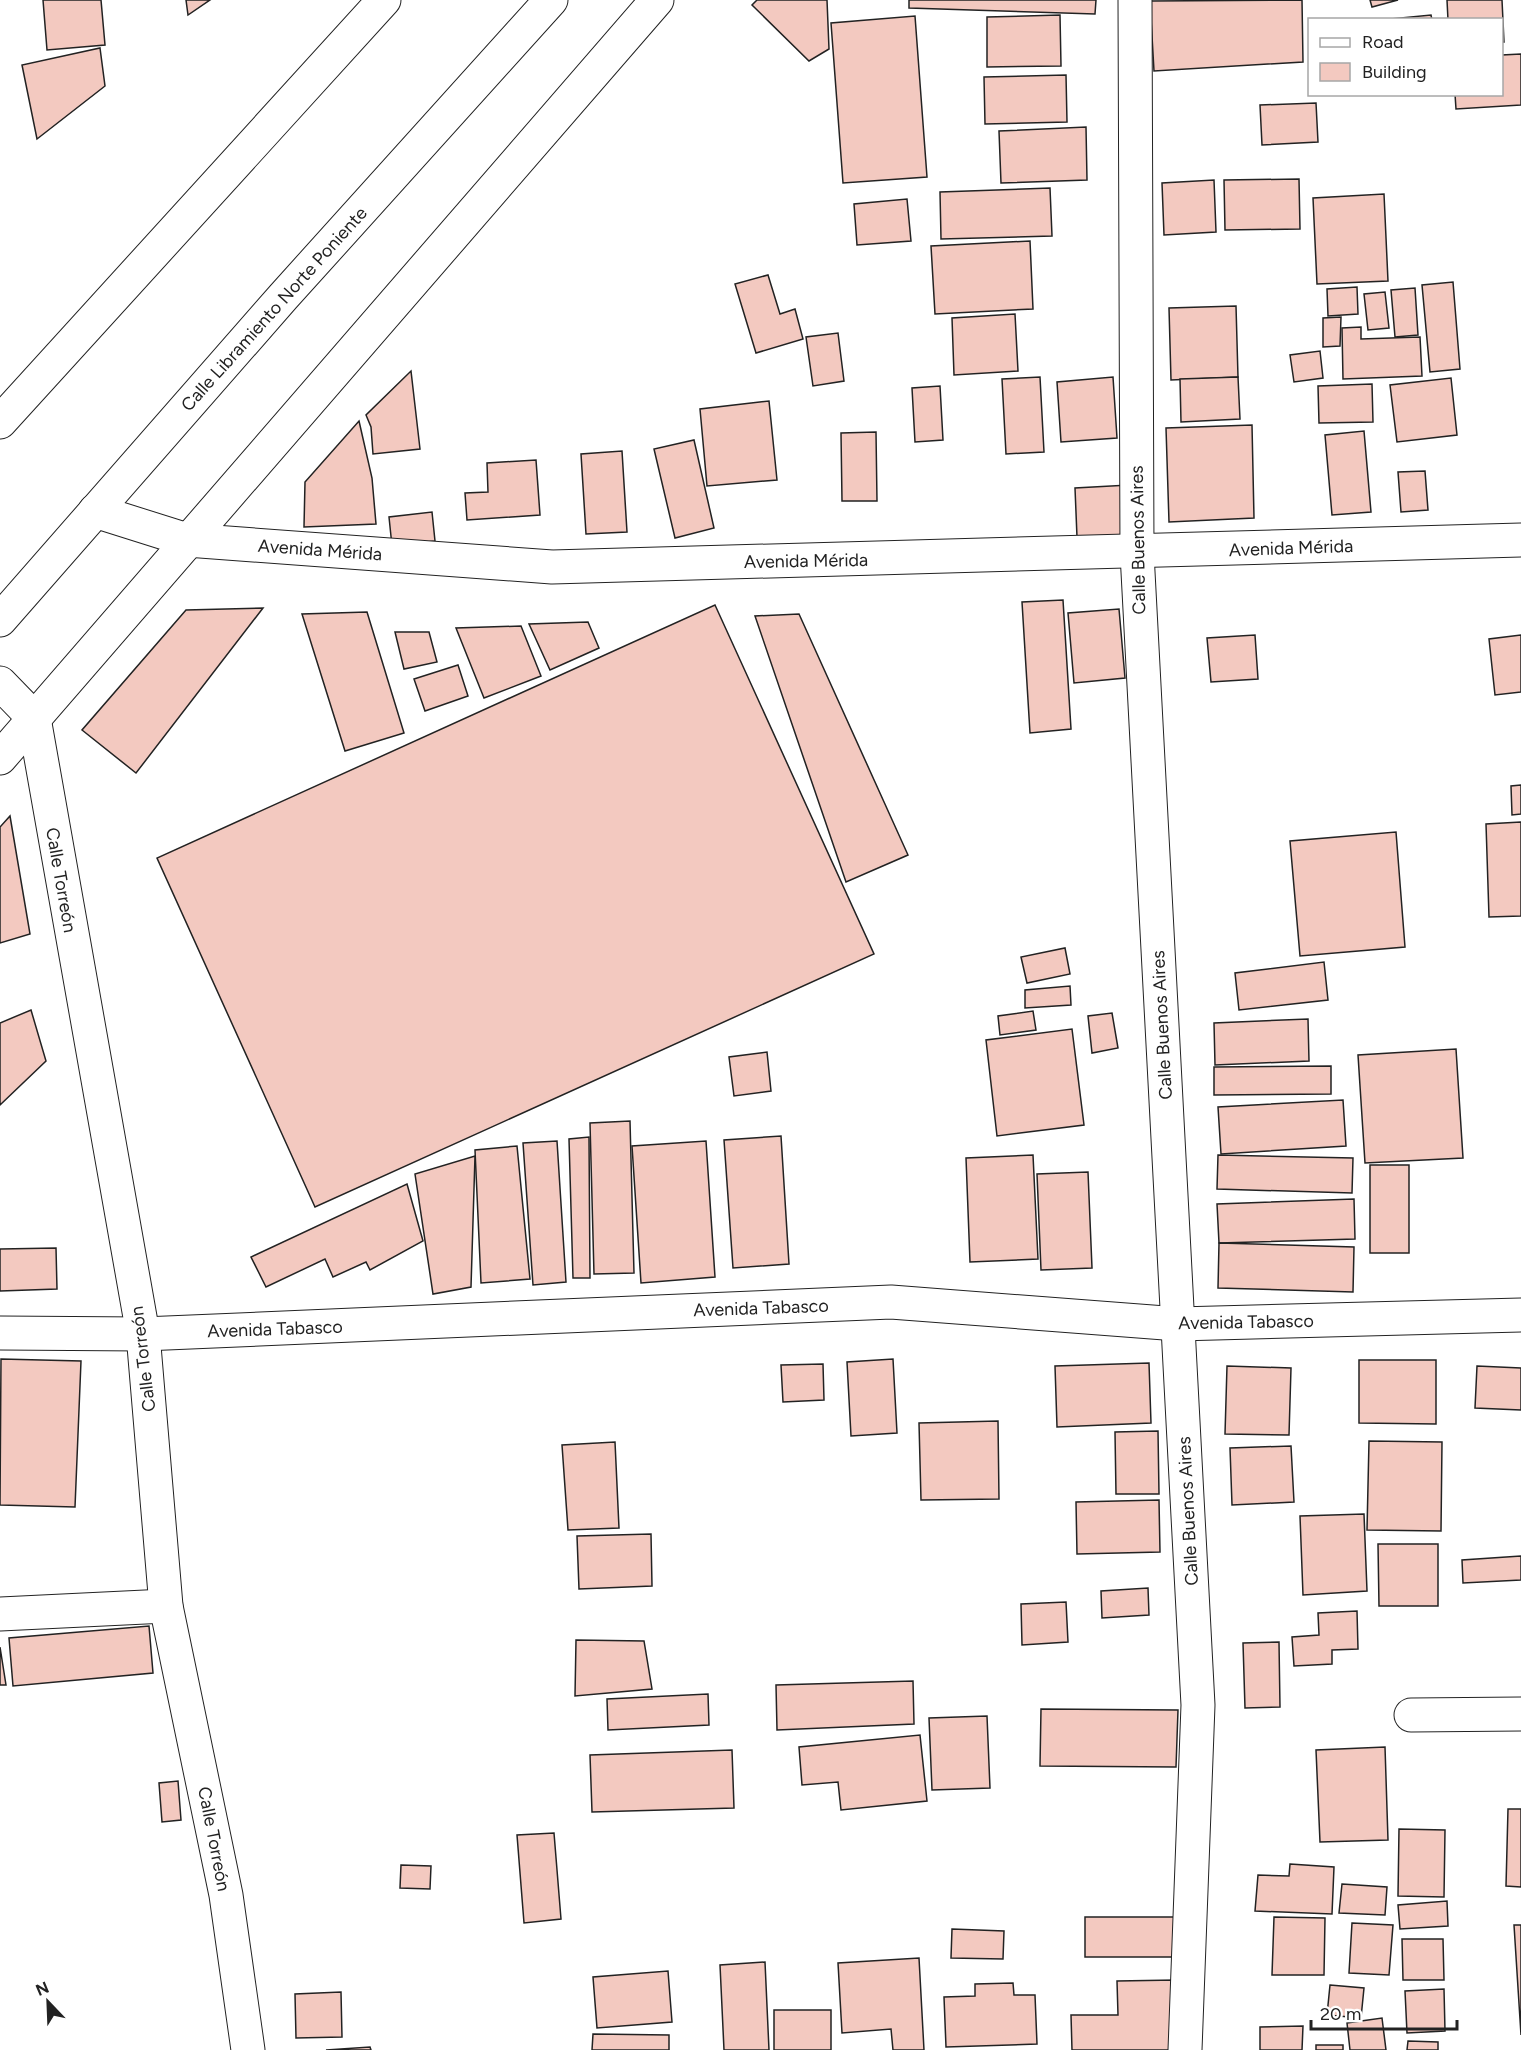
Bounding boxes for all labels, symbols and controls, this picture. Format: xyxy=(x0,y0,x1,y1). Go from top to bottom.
legend xyxy=(1308,18,1503,96)
text: Road xyxy=(1362,31,1403,53)
text: Building xyxy=(1362,61,1427,83)
street label: Calle Libramiento Norte Poniente xyxy=(176,202,372,416)
street label: Calle Buenos Aires xyxy=(1126,465,1150,615)
street label: Avenida Mérida xyxy=(257,535,383,565)
street label: Avenida Mérida xyxy=(1228,535,1354,561)
street label: Avenida Mérida xyxy=(744,549,868,573)
street label: Calle Torreón xyxy=(41,826,81,934)
street label: Calle Buenos Aires xyxy=(1147,950,1177,1100)
street label: Avenida Tabasco xyxy=(693,1295,829,1321)
street label: Calle Torreón xyxy=(126,1305,160,1413)
street label: Avenida Tabasco xyxy=(1178,1310,1314,1334)
street label: Avenida Tabasco xyxy=(207,1316,343,1342)
street label: Calle Buenos Aires xyxy=(1173,1436,1203,1586)
street label: Calle Torreón xyxy=(193,1785,235,1893)
north arrow xyxy=(18,1972,78,2032)
text: N xyxy=(33,1977,52,2000)
scale bar xyxy=(1311,1993,1456,2031)
text: 20 m xyxy=(1320,2003,1361,2025)

